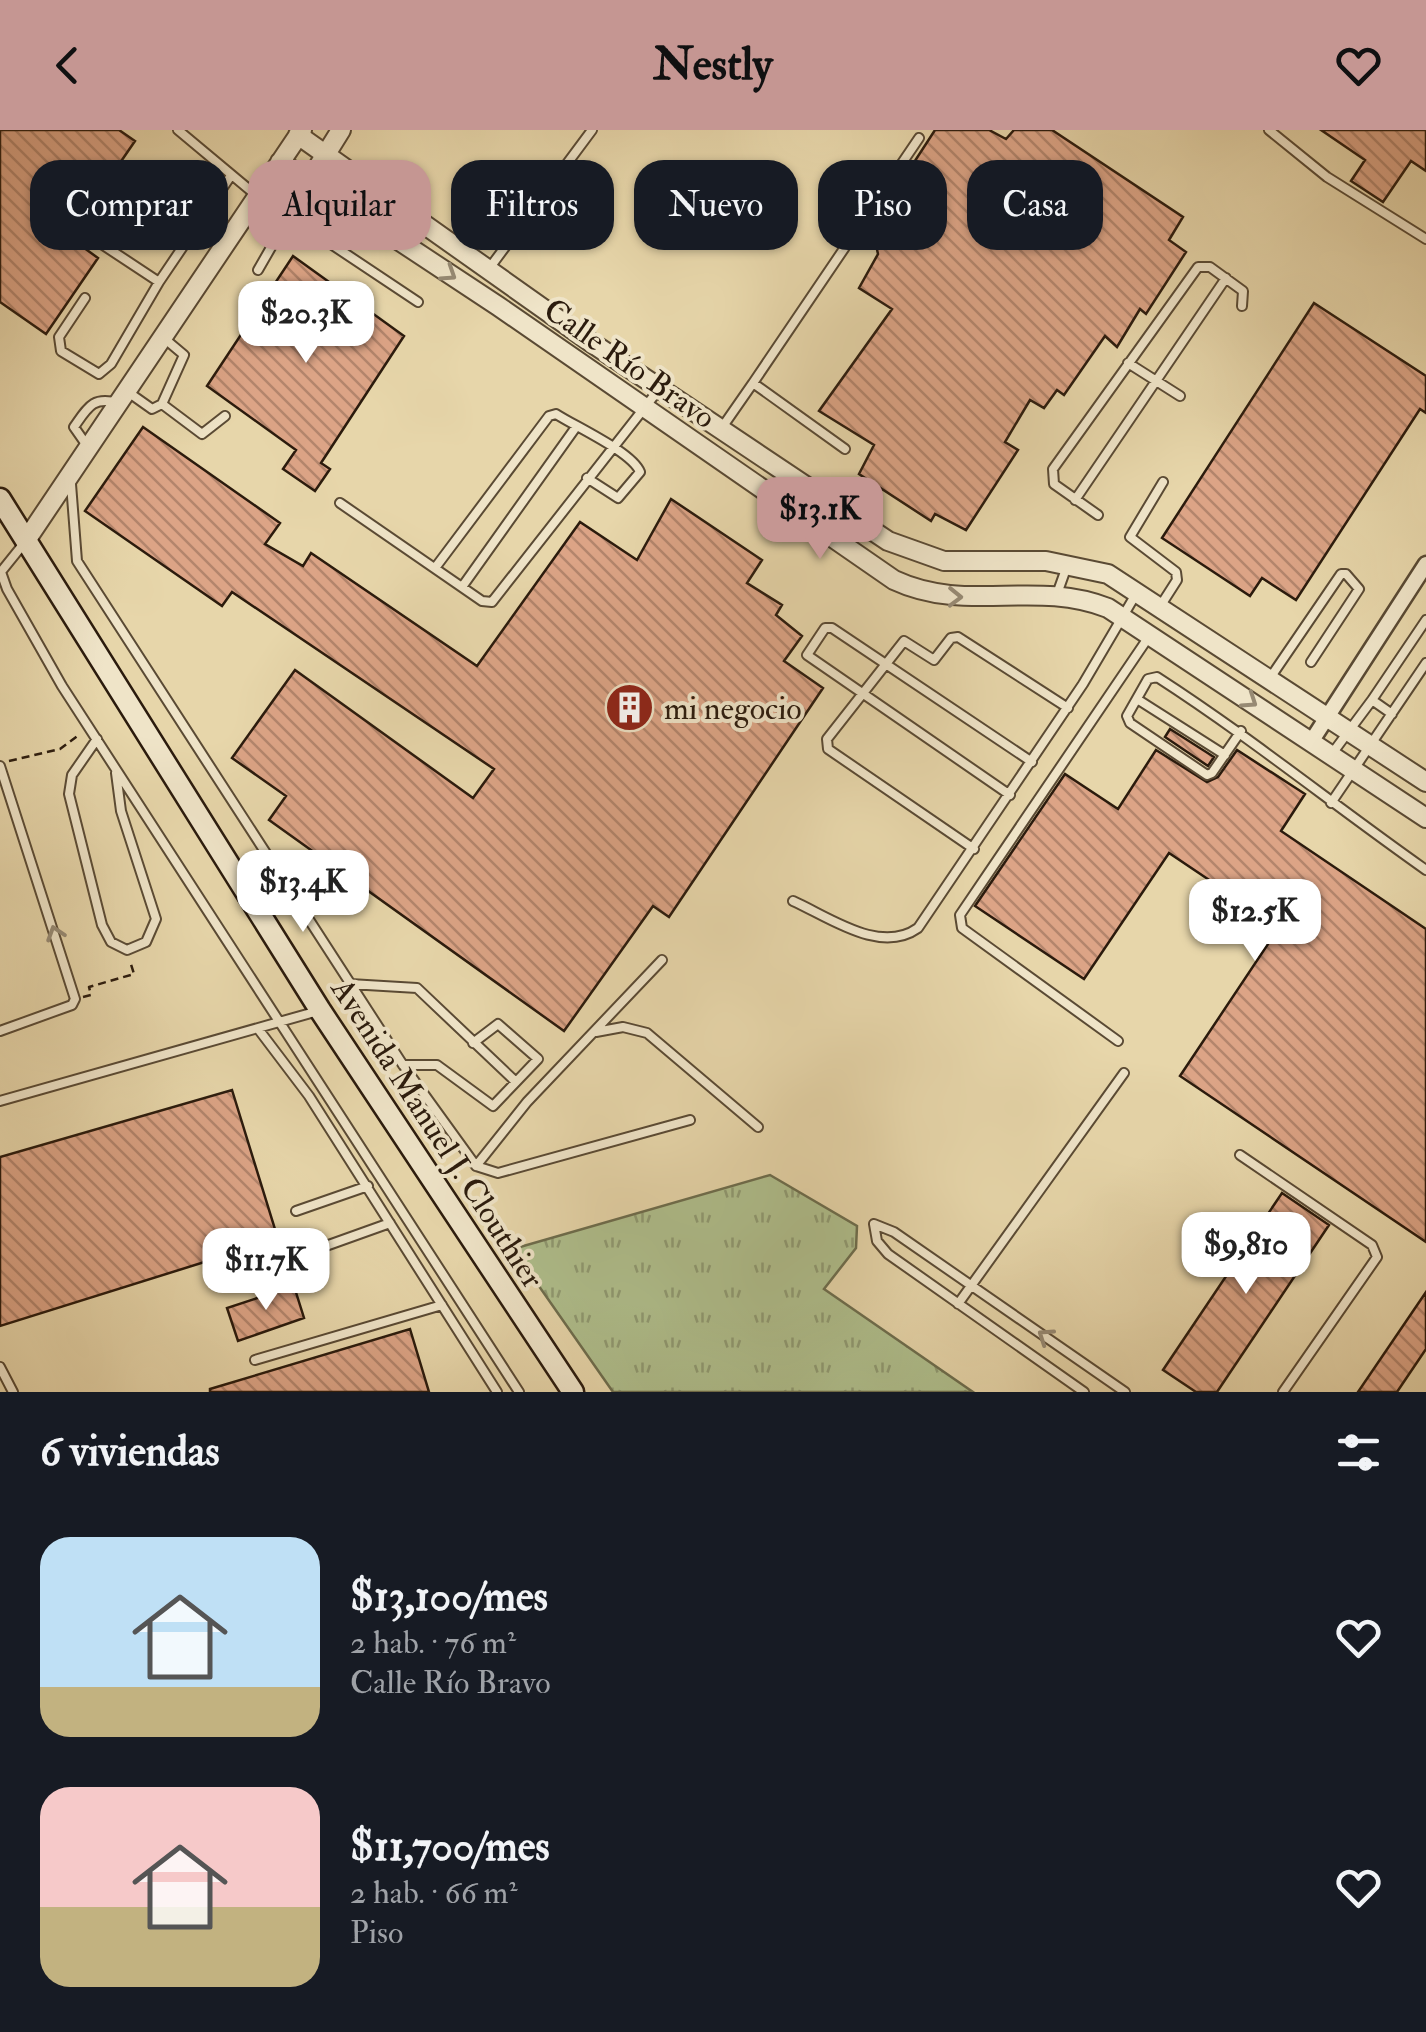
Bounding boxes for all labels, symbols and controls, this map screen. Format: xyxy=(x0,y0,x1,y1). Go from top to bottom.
text: Nestly xyxy=(653,37,773,93)
icon: back xyxy=(40,38,95,93)
icon: heart xyxy=(1331,38,1386,93)
chip: Comprar xyxy=(30,160,228,250)
chip: Alquilar xyxy=(248,160,431,250)
chip: Filtros xyxy=(451,160,614,250)
chip: Nuevo xyxy=(634,160,798,250)
chip: Piso xyxy=(818,160,947,250)
chip: Casa xyxy=(967,160,1103,250)
one-way arrow xyxy=(438,261,456,280)
pin: $20.3K xyxy=(225,281,387,366)
street label: Calle Río Bravo xyxy=(536,290,723,438)
text: $20.3K xyxy=(260,293,352,333)
pin: $13.1K xyxy=(739,477,901,562)
text: $13.1K xyxy=(779,489,861,529)
one-way arrow xyxy=(948,586,964,608)
building icon: mi negocio xyxy=(603,682,655,734)
place label: mi negocio xyxy=(664,689,802,729)
one-way arrow xyxy=(1238,689,1257,707)
pin: $13.4K xyxy=(222,850,384,935)
text: $13.4K xyxy=(259,862,347,902)
pin: $12.5K xyxy=(1174,879,1336,964)
text: $12.5K xyxy=(1211,891,1299,931)
one-way arrow xyxy=(46,926,67,943)
street label: Avenida Manuel J. Clouthier xyxy=(321,970,552,1296)
pin: $9,810 xyxy=(1165,1212,1327,1297)
text: $9,810 xyxy=(1204,1224,1288,1264)
pin: $11.7K xyxy=(185,1228,347,1313)
text: $11.7K xyxy=(225,1240,307,1280)
one-way arrow xyxy=(1037,1330,1055,1349)
icon: filters xyxy=(1331,1425,1386,1480)
text: 6 viviendas xyxy=(40,1426,220,1478)
text: $13,100/mes xyxy=(350,1571,548,1623)
icon: home xyxy=(120,1577,240,1697)
icon: heart xyxy=(1331,1610,1386,1665)
text: 2 hab. · 76 m² xyxy=(350,1623,516,1663)
text: Calle Río Bravo xyxy=(350,1663,551,1703)
text: $11,700/mes xyxy=(350,1821,550,1873)
icon: home xyxy=(120,1827,240,1947)
icon: heart xyxy=(1331,1860,1386,1915)
text: 2 hab. · 66 m² xyxy=(350,1873,517,1913)
text: Piso xyxy=(350,1913,403,1953)

